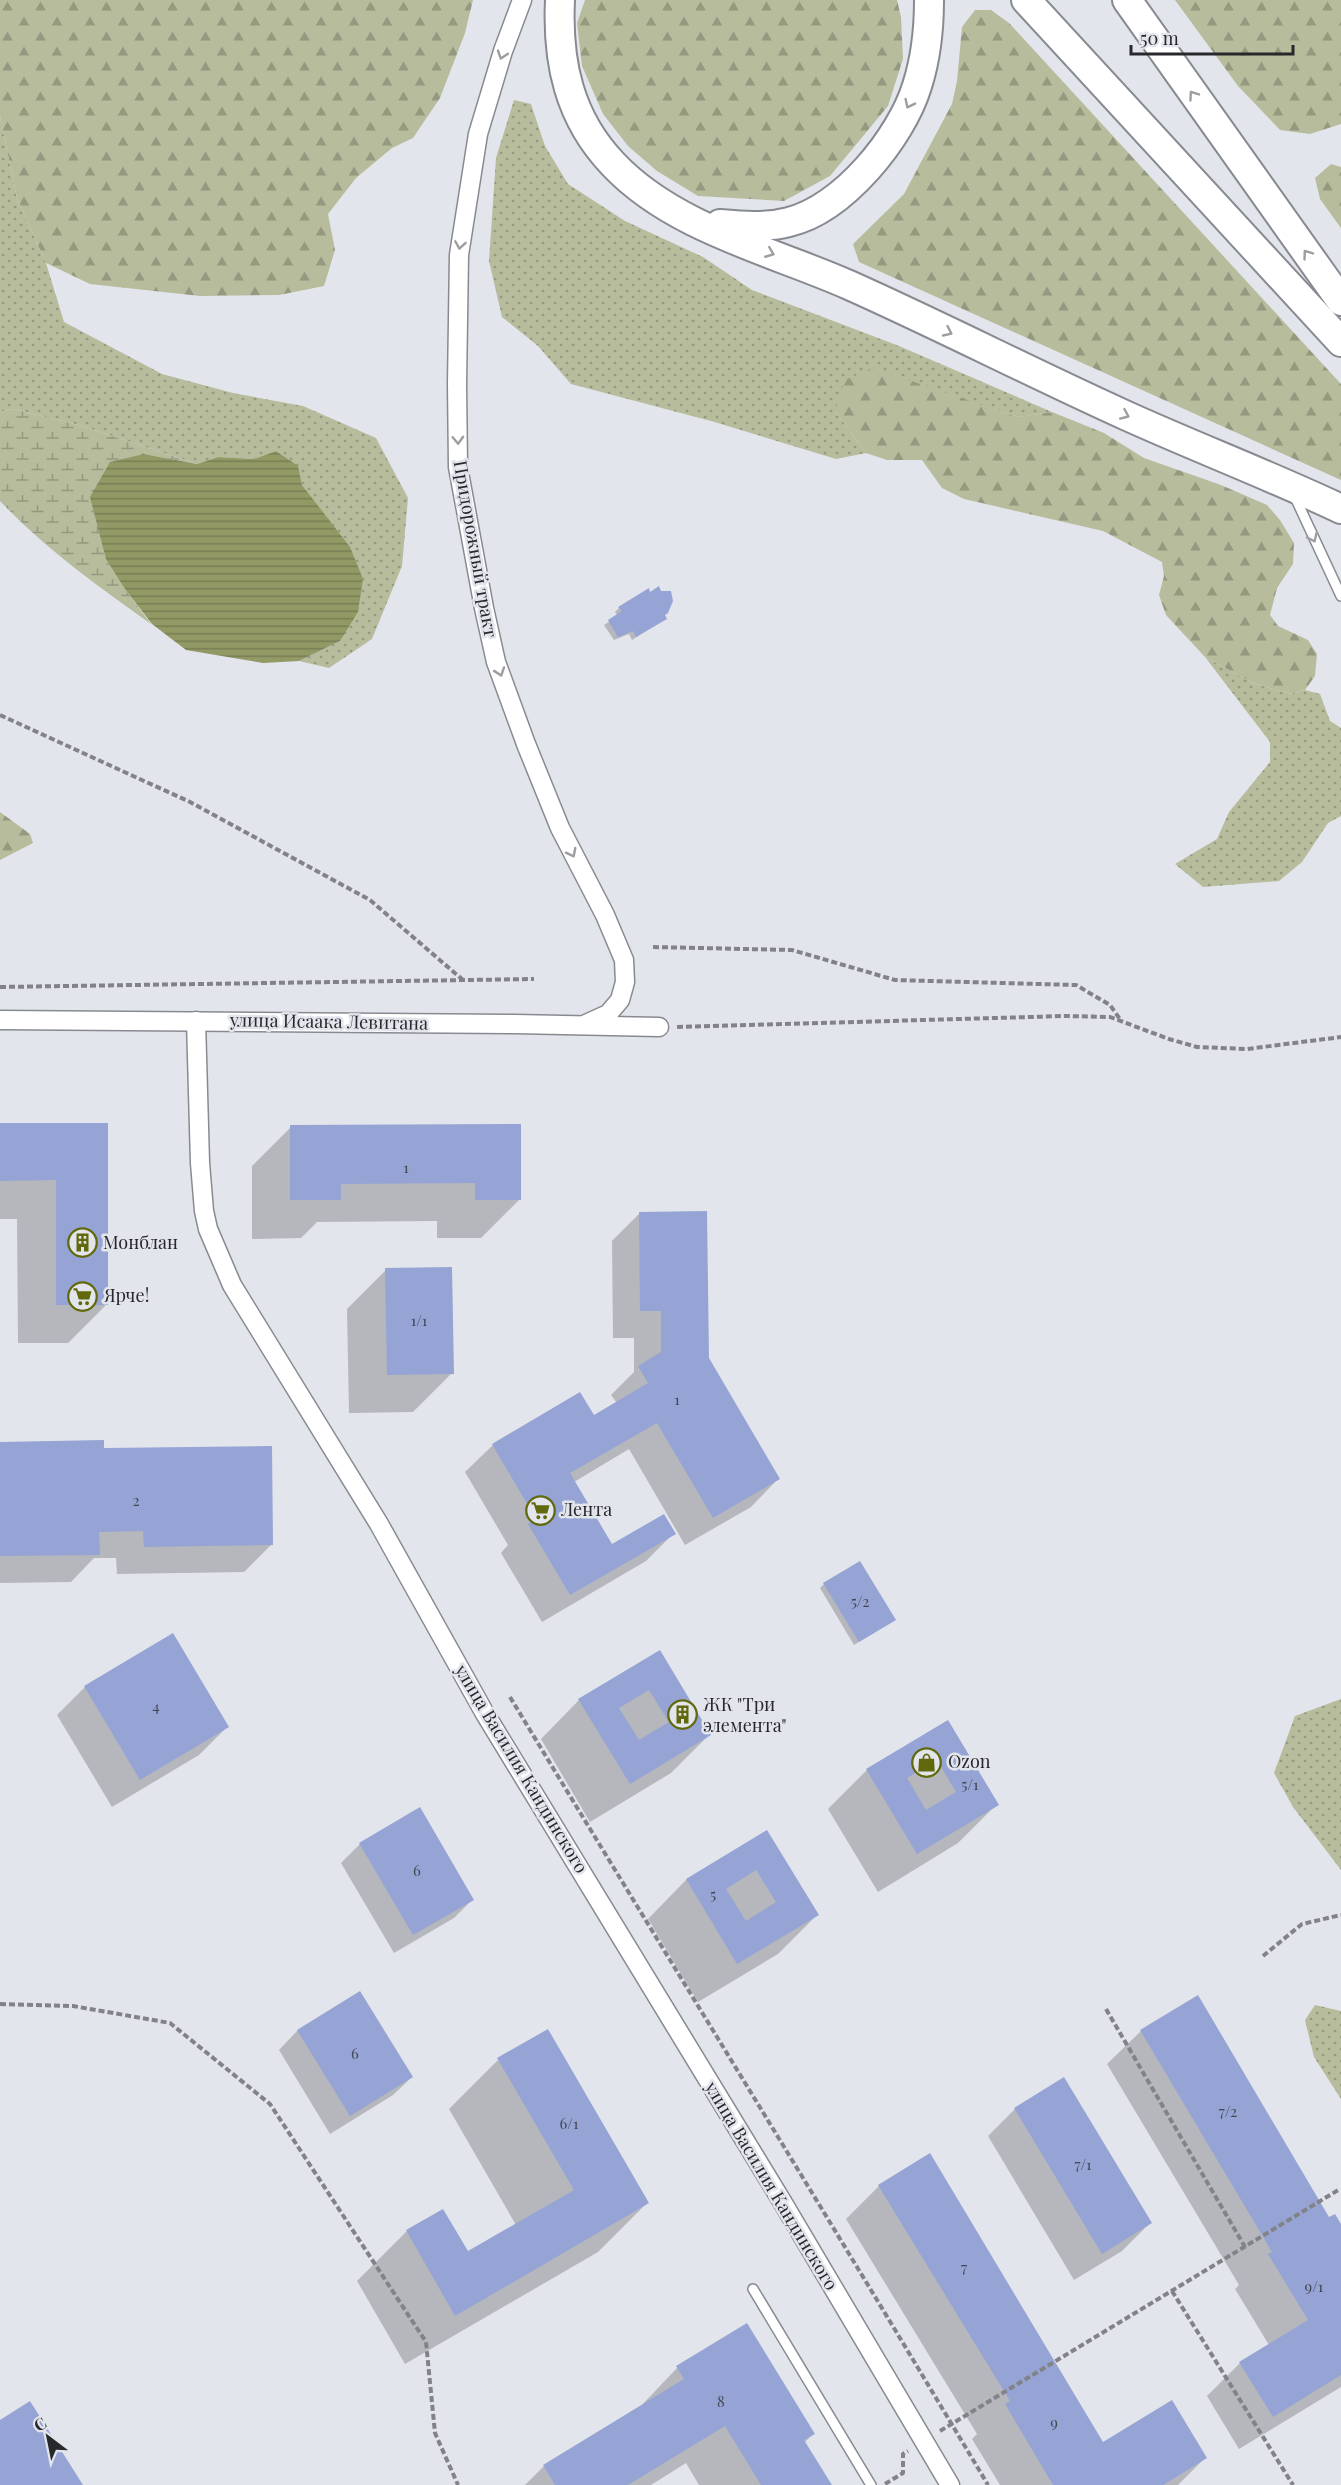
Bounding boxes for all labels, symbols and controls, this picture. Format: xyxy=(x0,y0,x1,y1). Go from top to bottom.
scale bar xyxy=(1131,18,1293,56)
text: 50 m xyxy=(1140,26,1179,50)
one-way arrow xyxy=(497,49,509,60)
one-way arrow xyxy=(1189,91,1200,102)
one-way arrow xyxy=(905,97,916,108)
one-way arrow xyxy=(455,240,467,250)
one-way arrow xyxy=(764,246,775,258)
one-way arrow xyxy=(1303,249,1314,260)
one-way arrow xyxy=(942,324,953,336)
one-way arrow xyxy=(1118,407,1129,419)
one-way arrow xyxy=(451,435,464,444)
street label: Придорожный тракт xyxy=(449,458,503,639)
one-way arrow xyxy=(1306,532,1318,543)
one-way arrow xyxy=(492,666,505,677)
one-way arrow xyxy=(565,846,576,857)
street label: улица Исаака Левитана xyxy=(229,1007,428,1035)
house number: 1 xyxy=(403,1157,409,1177)
building icon: Монблан xyxy=(66,1227,98,1259)
place label: Монблан xyxy=(103,1230,178,1254)
supermarket icon: Ярче! xyxy=(67,1280,99,1312)
place label: Ярче! xyxy=(103,1283,149,1307)
house number: 1/1 xyxy=(411,1310,428,1330)
house number: 1 xyxy=(674,1389,680,1409)
house number: 2 xyxy=(132,1490,140,1510)
supermarket icon: Лента xyxy=(524,1494,556,1526)
place label: Лента xyxy=(560,1497,612,1521)
house number: 5/2 xyxy=(851,1591,869,1611)
street label: улица Василия Кандинского xyxy=(449,1659,594,1877)
place label: ЖК "Три элемента" xyxy=(703,1692,787,1737)
house number: 4 xyxy=(152,1696,160,1716)
building icon: ЖК "Три элемента" xyxy=(666,1699,698,1731)
shop icon: Ozon xyxy=(911,1746,943,1778)
place label: Ozon xyxy=(948,1749,991,1773)
house number: 5/1 xyxy=(961,1774,979,1794)
house number: 6 xyxy=(413,1860,421,1880)
house number: 5 xyxy=(710,1884,716,1904)
house number: 6 xyxy=(351,2043,359,2063)
street label: улица Василия Кандинского xyxy=(699,2076,844,2294)
house number: 7/2 xyxy=(1219,2101,1237,2121)
house number: 6/1 xyxy=(560,2113,579,2133)
house number: 7/1 xyxy=(1074,2154,1092,2174)
house number: 7 xyxy=(961,2257,967,2277)
house number: 9/1 xyxy=(1305,2276,1324,2296)
house number: 8 xyxy=(717,2391,725,2411)
north arrow xyxy=(18,2407,78,2467)
text: С xyxy=(29,2412,50,2436)
house number: 9 xyxy=(1050,2412,1058,2432)

